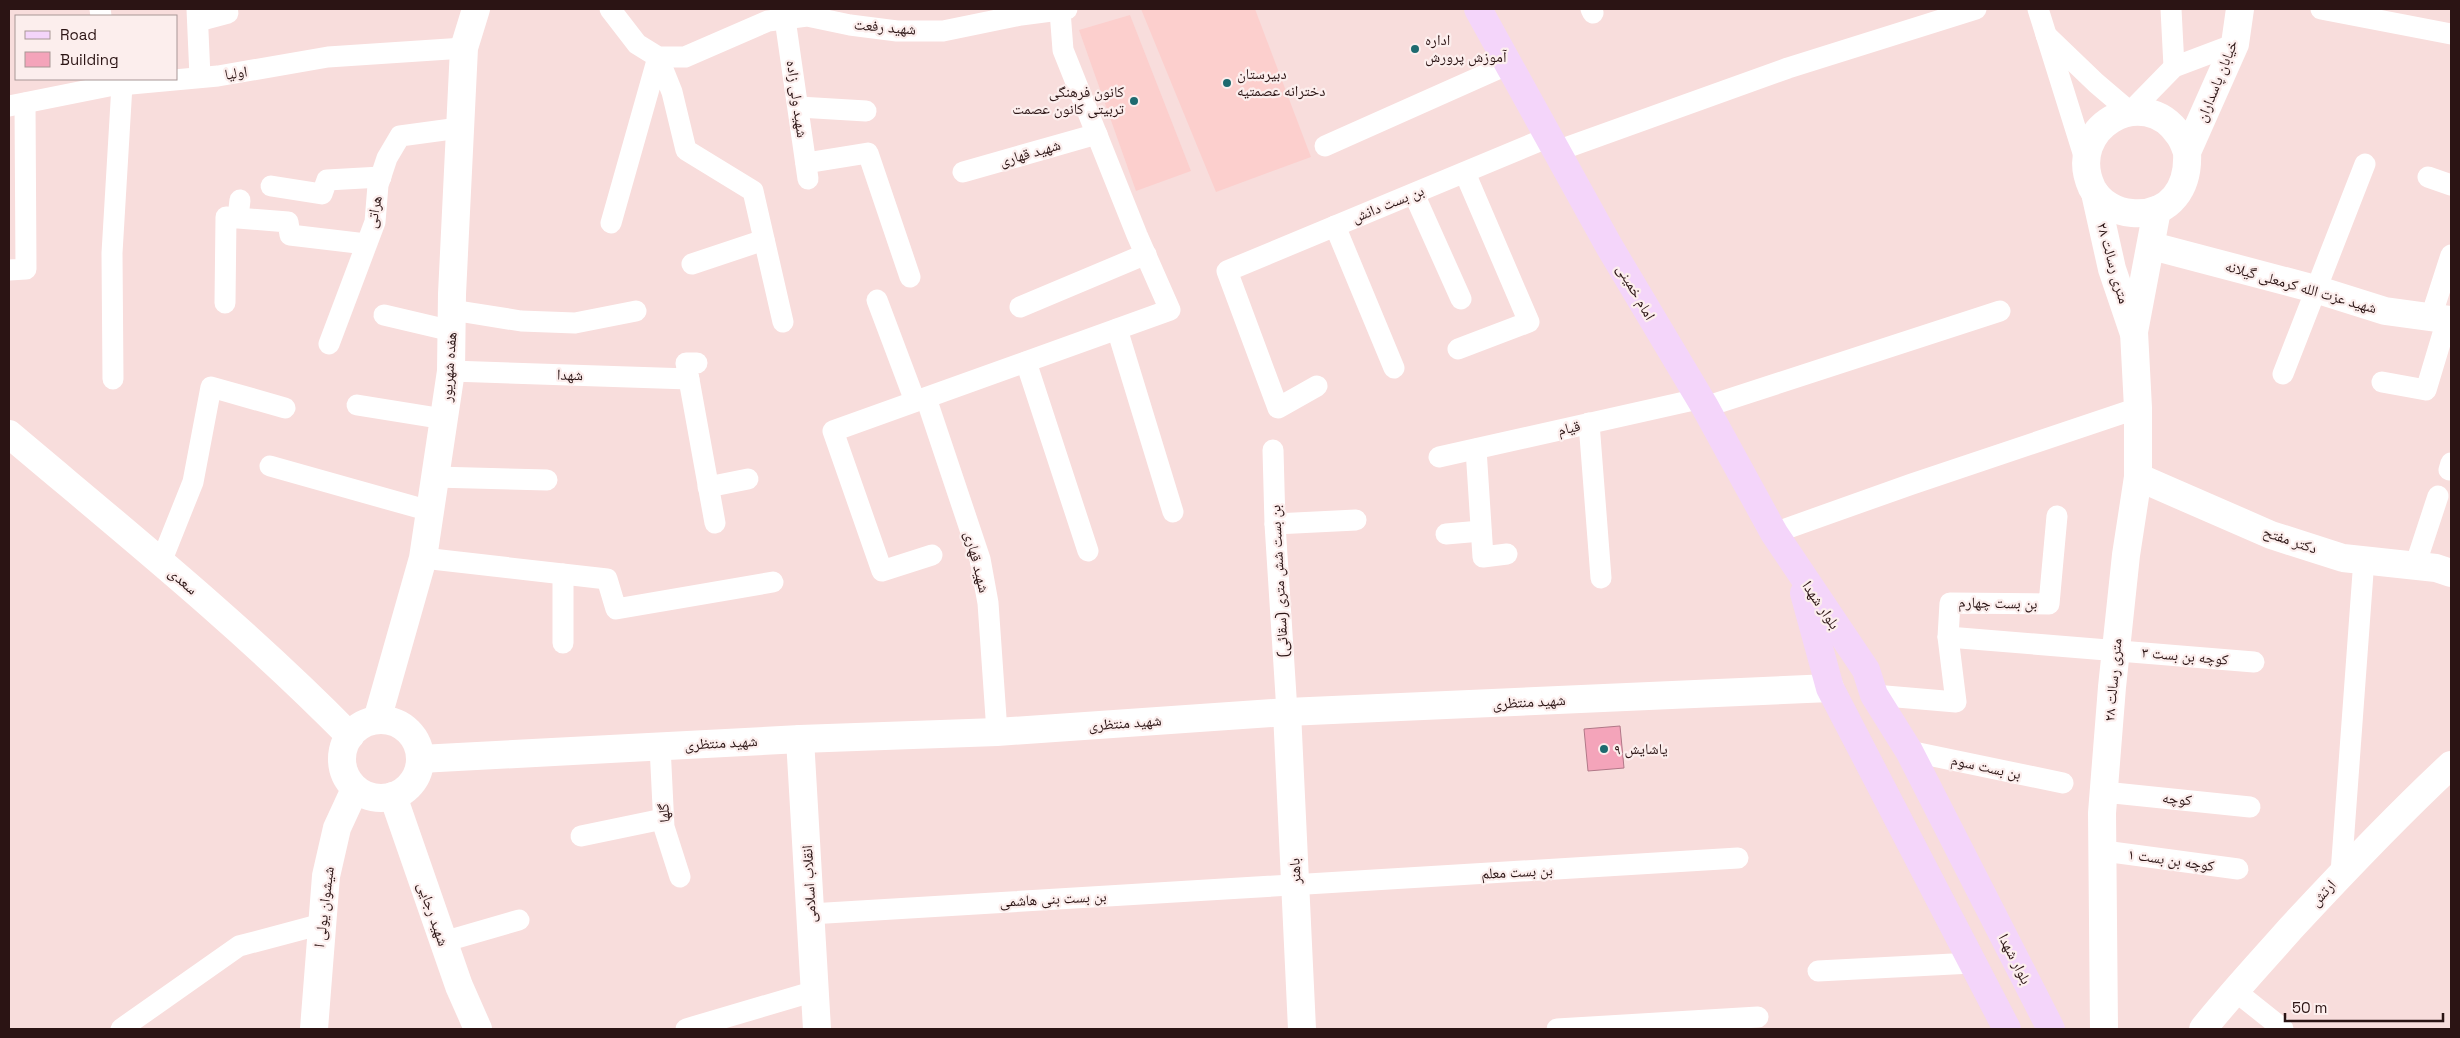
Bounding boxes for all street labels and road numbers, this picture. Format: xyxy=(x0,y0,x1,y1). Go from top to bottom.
street label: شهید رفعت xyxy=(853,14,917,39)
street label: خیابان پاسداران xyxy=(2191,37,2243,125)
street label: شهید ولی زاده xyxy=(782,59,812,139)
street label: اولیا xyxy=(223,61,249,84)
street label: شهید قهاری xyxy=(997,135,1063,171)
street label: بن بست دانش xyxy=(1349,180,1427,228)
street label: هراتی xyxy=(361,194,387,230)
street label: ۲۸ متری رسالت xyxy=(2092,220,2134,306)
street label: شهید عزت الله کرمعلی گیلانه xyxy=(2223,256,2379,318)
street label: امام خمینی xyxy=(1612,260,1660,324)
street label: هفده شهریور xyxy=(437,331,460,404)
street label: شهدا xyxy=(557,365,584,384)
street label: قیام xyxy=(1556,416,1582,440)
street label: بن بست شش متری (سقائی) xyxy=(1265,504,1293,658)
street label: دکتر مفتح xyxy=(2260,521,2320,559)
street label: شهید قهاری xyxy=(960,529,994,595)
street label: سعدی xyxy=(164,563,202,599)
street label: بلوار شهدا xyxy=(1798,577,1844,633)
street label: بن بست چهارم xyxy=(1958,592,2038,614)
street label: ۲۸ متری رسالت xyxy=(2099,637,2127,723)
street label: کوچه بن بست ۳ xyxy=(2141,642,2229,670)
street label: شهید منتظری xyxy=(1492,690,1566,714)
street label: شهید منتظری xyxy=(1088,710,1162,736)
street label: شهید منتظری xyxy=(684,731,758,755)
street label: بن بست سوم xyxy=(1949,750,2023,784)
street label: کوچه xyxy=(2161,788,2193,809)
street label: گلها xyxy=(653,802,674,823)
street label: کوچه بن بست ۱ xyxy=(2126,844,2216,876)
street label: انقلاب اسلامی xyxy=(797,845,821,923)
street label: باهنر xyxy=(1284,858,1305,885)
street label: بن بست معلم xyxy=(1481,860,1553,884)
street label: شیشوان یولی ا xyxy=(309,865,339,949)
street label: ارتش xyxy=(2306,875,2340,911)
street label: شهید رجایی xyxy=(413,879,453,949)
street label: بن بست بنی هاشمی xyxy=(999,886,1107,912)
street label: بلوار شهدا xyxy=(1995,930,2036,987)

